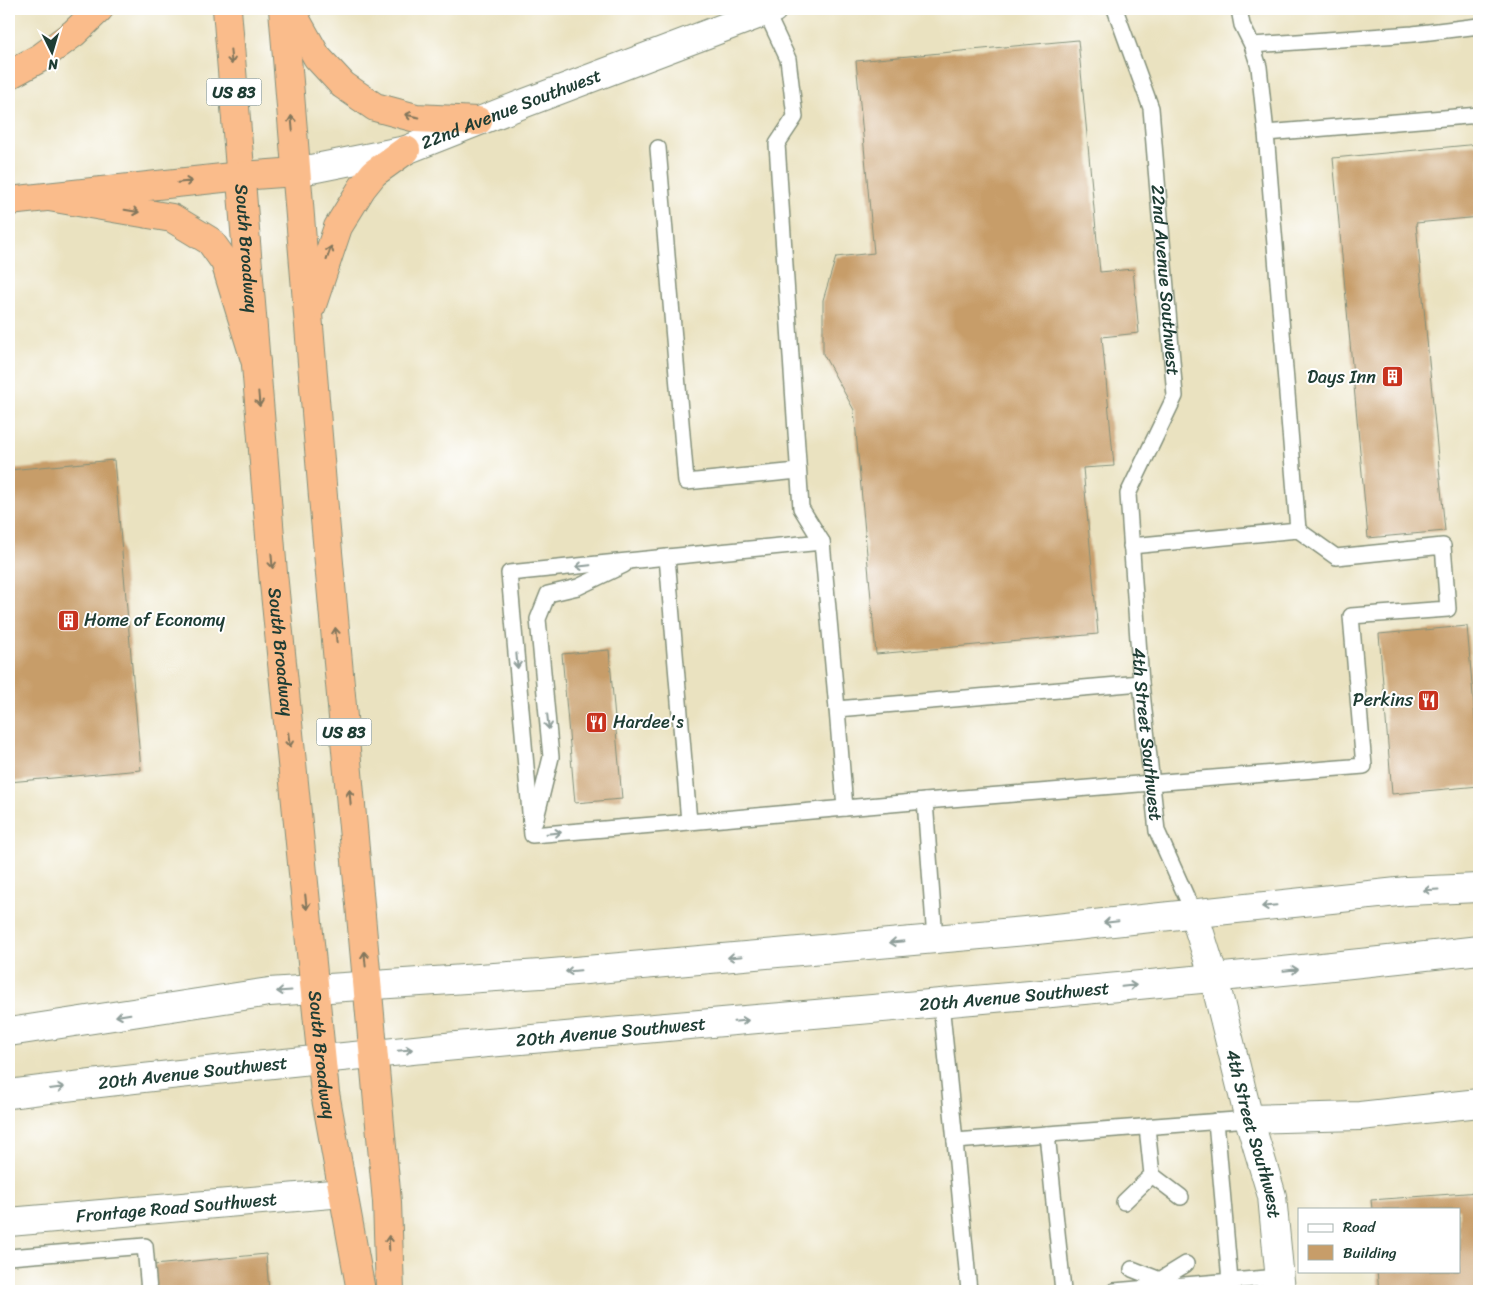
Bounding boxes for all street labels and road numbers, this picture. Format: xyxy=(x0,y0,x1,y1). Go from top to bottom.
street label: 22nd Avenue Southwest xyxy=(416,59,606,159)
road number: US 83 xyxy=(206,78,262,105)
street label: South Broadway xyxy=(225,182,268,315)
street label: 22nd Avenue Southwest xyxy=(1141,183,1189,377)
street label: South Broadway xyxy=(259,586,303,718)
street label: 4th Street Southwest xyxy=(1123,647,1172,823)
road number: US 83 xyxy=(316,719,372,746)
street label: 20th Avenue Southwest xyxy=(918,972,1111,1021)
street label: South Broadway xyxy=(299,989,346,1122)
street label: 20th Avenue Southwest xyxy=(514,1008,707,1056)
street label: 4th Street Southwest xyxy=(1216,1046,1290,1220)
street label: 20th Avenue Southwest xyxy=(96,1047,289,1099)
street label: Frontage Road Southwest xyxy=(74,1183,278,1232)

